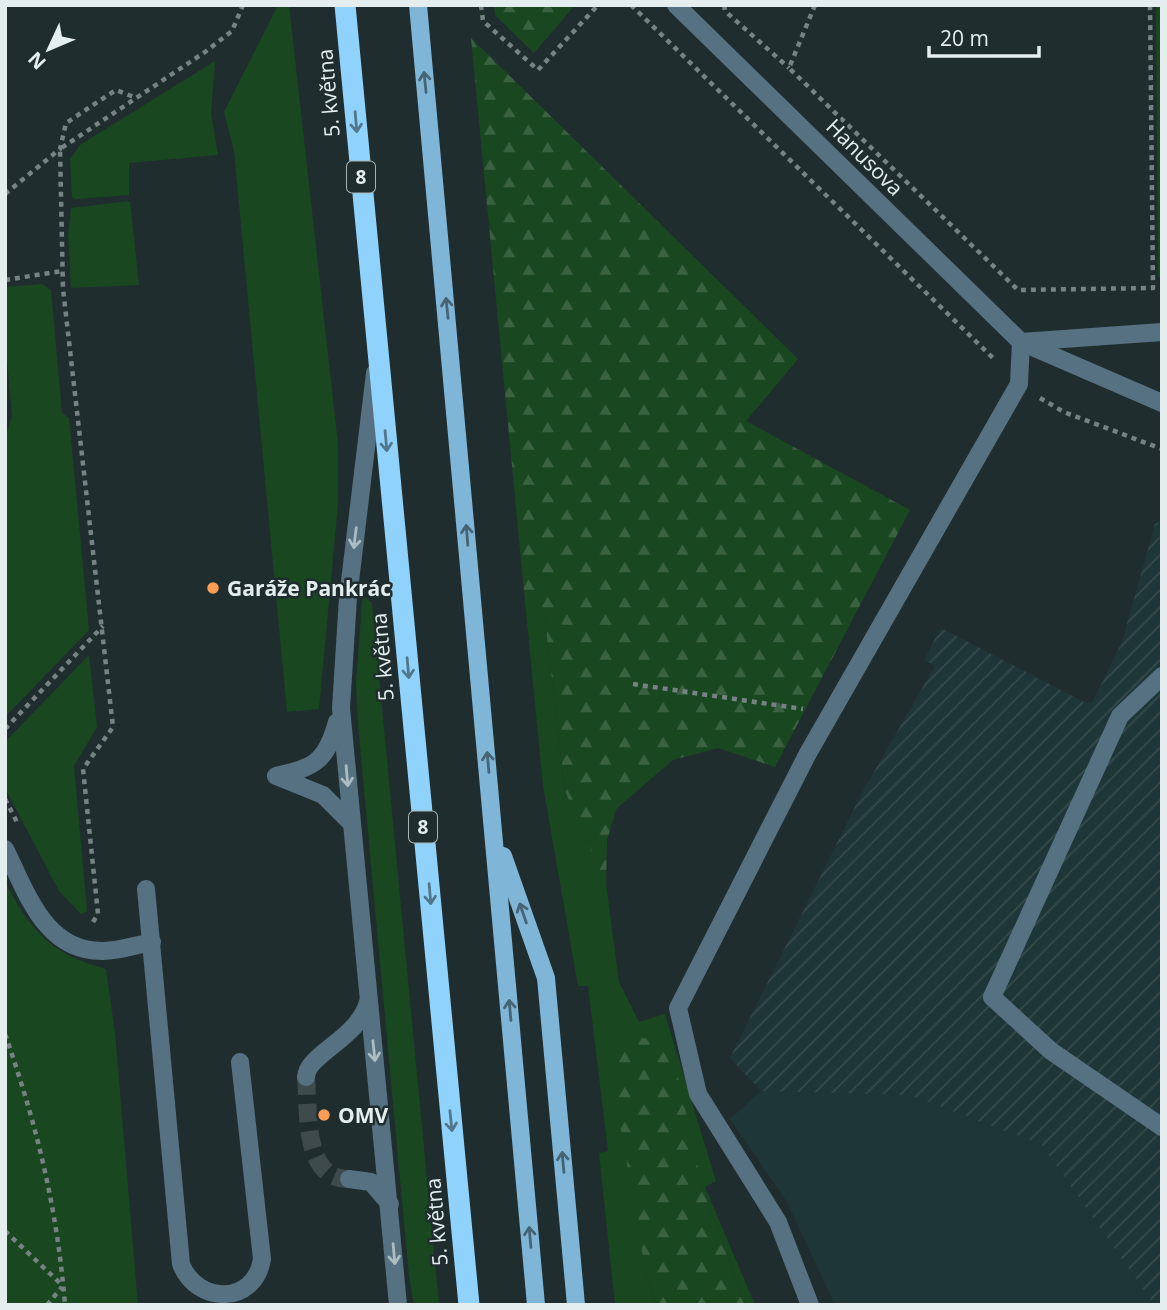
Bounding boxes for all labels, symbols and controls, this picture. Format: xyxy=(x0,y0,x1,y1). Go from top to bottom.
north arrow xyxy=(14,14,84,84)
scale bar xyxy=(929,14,1039,58)
text: 20 m xyxy=(940,24,989,52)
text: N xyxy=(22,46,51,75)
street label: 5. května xyxy=(310,48,346,138)
one-way arrow xyxy=(418,71,431,94)
one-way arrow xyxy=(350,110,363,133)
street label: Hanusova xyxy=(821,113,909,201)
road number: 8 xyxy=(347,162,375,192)
one-way arrow xyxy=(441,298,454,320)
one-way arrow xyxy=(380,430,393,452)
one-way arrow xyxy=(460,524,473,547)
one-way arrow xyxy=(349,527,362,549)
place label: Garáže Pankrác xyxy=(227,574,391,602)
marker: Garáže Pankrác xyxy=(205,580,221,596)
street label: 5. května xyxy=(364,612,400,702)
one-way arrow xyxy=(402,656,415,679)
one-way arrow xyxy=(481,751,494,773)
one-way arrow xyxy=(341,764,354,787)
road number: 8 xyxy=(409,812,437,842)
one-way arrow xyxy=(424,882,437,905)
one-way arrow xyxy=(516,903,528,925)
one-way arrow xyxy=(503,999,516,1022)
one-way arrow xyxy=(368,1039,381,1062)
place label: OMV xyxy=(338,1101,389,1129)
marker: OMV xyxy=(316,1107,332,1123)
one-way arrow xyxy=(445,1109,458,1132)
one-way arrow xyxy=(556,1151,569,1174)
street label: 5. května xyxy=(418,1177,454,1267)
one-way arrow xyxy=(523,1226,536,1249)
one-way arrow xyxy=(388,1242,401,1265)

